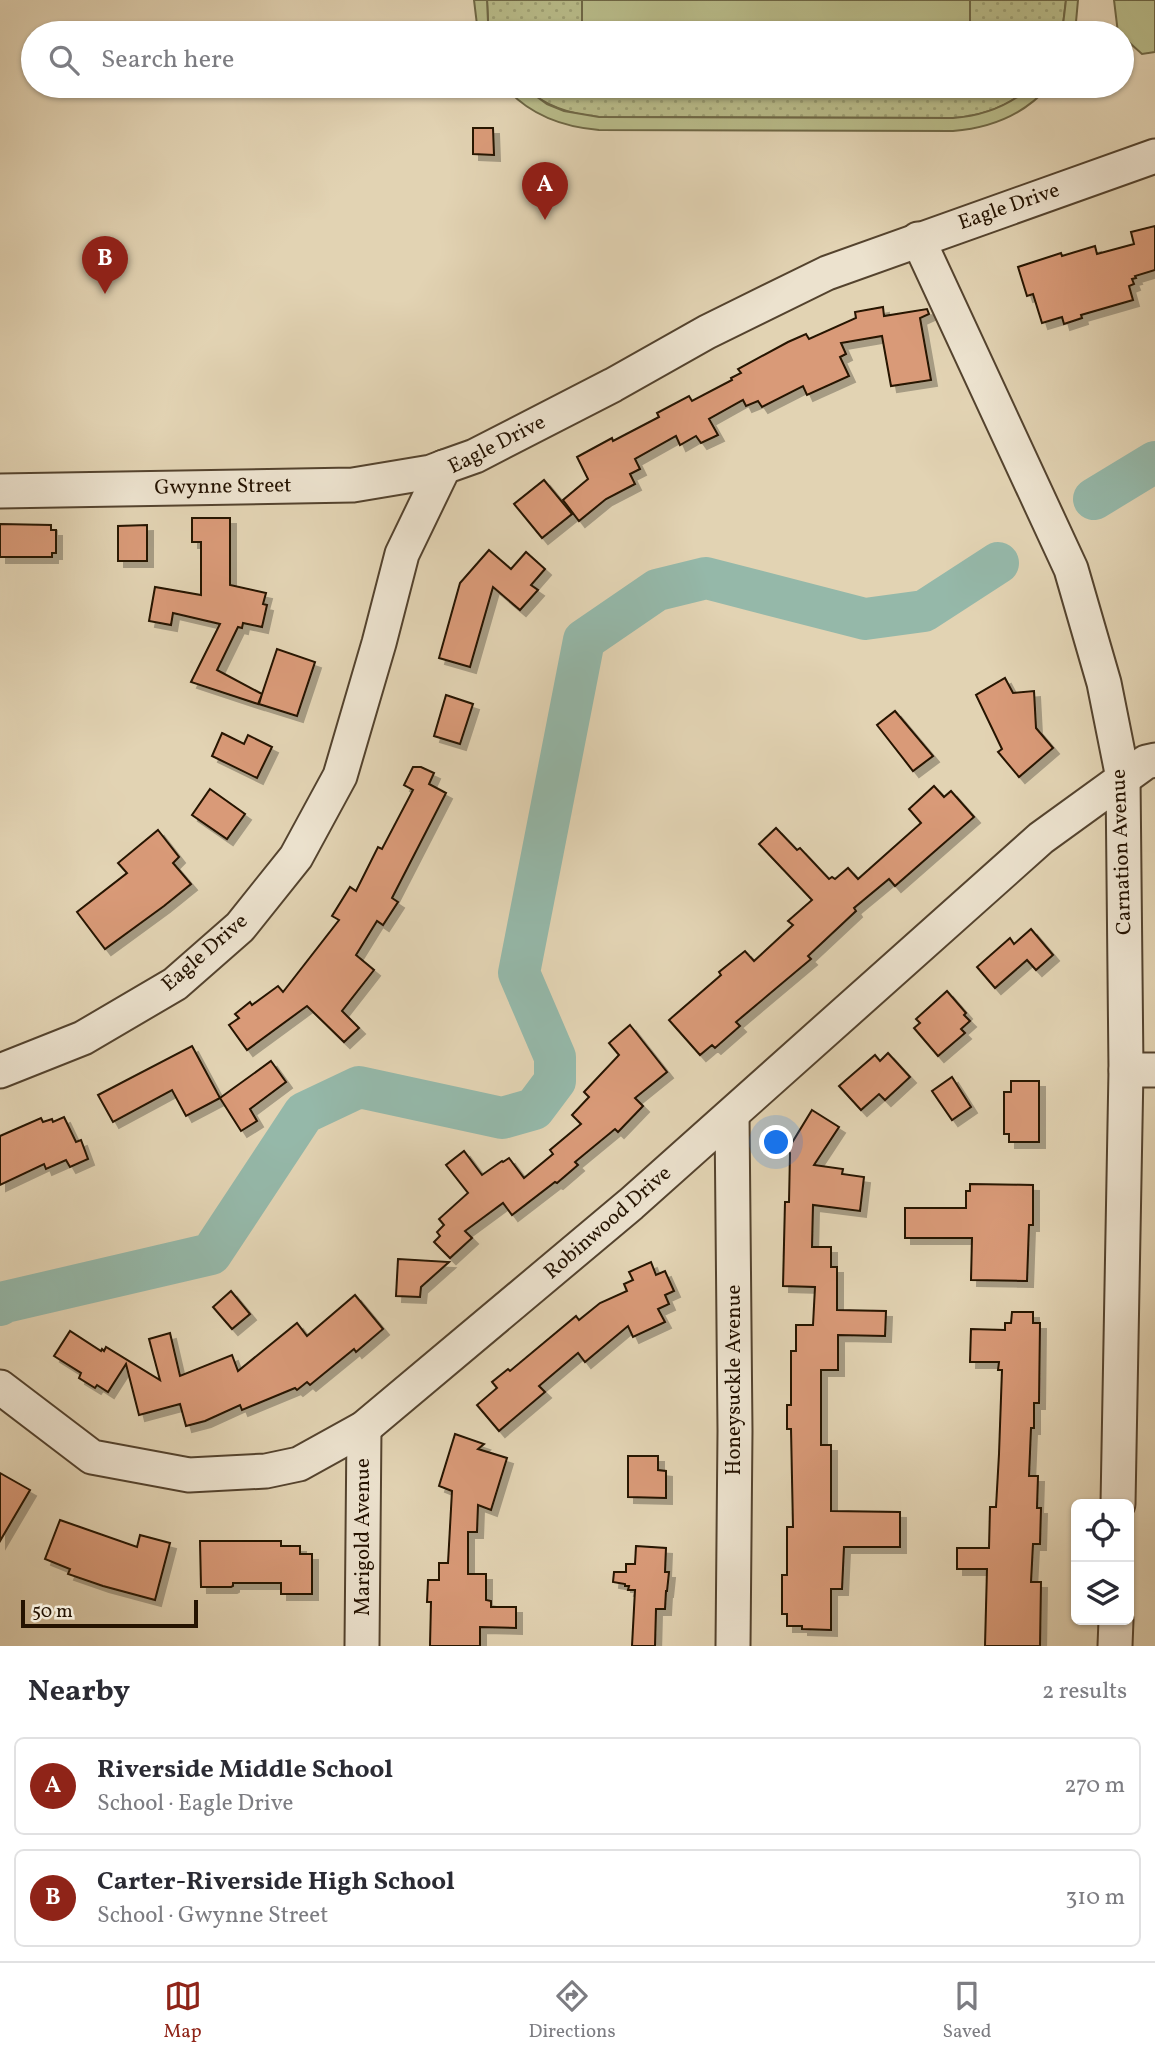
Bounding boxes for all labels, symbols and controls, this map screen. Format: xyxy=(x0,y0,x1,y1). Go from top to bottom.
search box xyxy=(21,21,1134,98)
icon: search xyxy=(45,41,83,79)
text: Search here xyxy=(101,42,234,78)
pin: A xyxy=(522,162,568,220)
street label: Eagle Drive xyxy=(954,176,1064,238)
pin: B xyxy=(82,236,128,294)
street label: Eagle Drive xyxy=(443,408,551,482)
street label: Gwynne Street xyxy=(154,471,292,503)
street label: Carnation Avenue xyxy=(1105,769,1139,935)
street label: Eagle Drive xyxy=(156,907,254,999)
your location xyxy=(759,1125,793,1159)
street label: Robinwood Drive xyxy=(538,1160,678,1286)
street label: Honeysuckle Avenue xyxy=(720,1285,749,1475)
street label: Marigold Avenue xyxy=(349,1458,378,1616)
map controls xyxy=(1071,1499,1134,1625)
button: locate xyxy=(1071,1499,1134,1562)
button: layers xyxy=(1071,1562,1134,1625)
scale bar xyxy=(21,1597,198,1629)
text: 50 m xyxy=(32,1599,73,1625)
text: Nearby xyxy=(28,1671,130,1713)
text: 2 results xyxy=(1042,1676,1127,1708)
text: Riverside Middle School xyxy=(97,1752,393,1788)
text: A xyxy=(45,1770,61,1802)
text: 270 m xyxy=(1064,1770,1125,1802)
text: School · Eagle Drive xyxy=(97,1788,294,1820)
text: Carter-Riverside High School xyxy=(97,1864,455,1900)
text: B xyxy=(45,1882,61,1914)
text: 310 m xyxy=(1065,1882,1125,1914)
text: School · Gwynne Street xyxy=(97,1900,328,1932)
tab: Map xyxy=(163,1977,202,2045)
tab: Directions xyxy=(529,1977,616,2045)
tab: Saved xyxy=(943,1977,991,2045)

